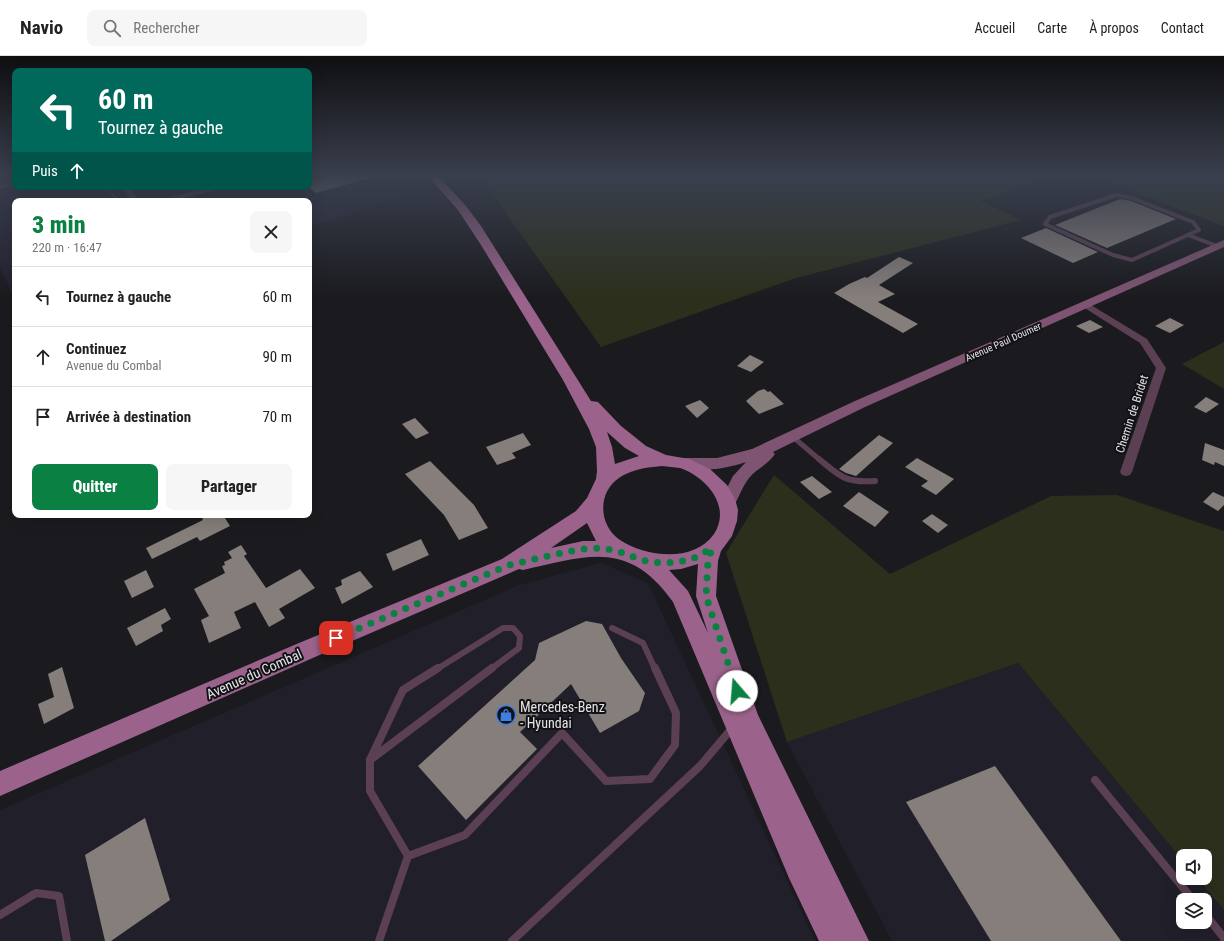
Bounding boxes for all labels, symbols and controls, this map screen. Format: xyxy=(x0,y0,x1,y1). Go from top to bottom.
search box xyxy=(87,10,367,46)
text: Navio xyxy=(20,16,63,39)
icon: search xyxy=(101,17,123,39)
text: Rechercher xyxy=(133,19,200,37)
text: Accueil xyxy=(974,20,1015,36)
text: Carte xyxy=(1037,20,1067,36)
text: À propos xyxy=(1089,20,1139,36)
text: Contact xyxy=(1161,20,1204,36)
text: 60 m xyxy=(98,83,154,116)
icon: left xyxy=(32,84,84,136)
text: Tournez à gauche xyxy=(98,117,223,138)
icon: ahead xyxy=(66,160,88,182)
text: Puis xyxy=(32,162,58,180)
text: 3 min xyxy=(32,211,86,239)
button: close xyxy=(250,211,292,253)
text: 220 m · 16:47 xyxy=(32,240,102,255)
icon: left xyxy=(32,286,54,308)
text: Tournez à gauche xyxy=(66,288,171,306)
text: 60 m xyxy=(262,288,292,306)
street label: Avenue Paul Doumer xyxy=(963,320,1043,364)
text: Continuez xyxy=(66,340,127,358)
icon: ahead xyxy=(32,346,54,368)
text: 90 m xyxy=(262,348,292,366)
text: Avenue du Combal xyxy=(66,358,161,373)
street label: Chemin de Bridet xyxy=(1113,373,1151,455)
icon: arrive xyxy=(32,406,54,428)
text: Arrivée à destination xyxy=(66,408,191,426)
text: 70 m xyxy=(262,408,292,426)
button: Quitter xyxy=(32,464,158,510)
button: Partager xyxy=(166,464,292,510)
pin xyxy=(319,621,353,655)
icon: arrive xyxy=(325,627,347,649)
street label: Avenue du Combal xyxy=(204,646,304,702)
position arrow xyxy=(716,670,758,712)
place label: Mercedes-Benz - Hyundai xyxy=(520,699,605,731)
shop icon: Mercedes-Benz - Hyundai xyxy=(495,704,517,726)
map controls xyxy=(1176,849,1212,929)
button: sound xyxy=(1176,849,1212,885)
button: layers xyxy=(1176,893,1212,929)

